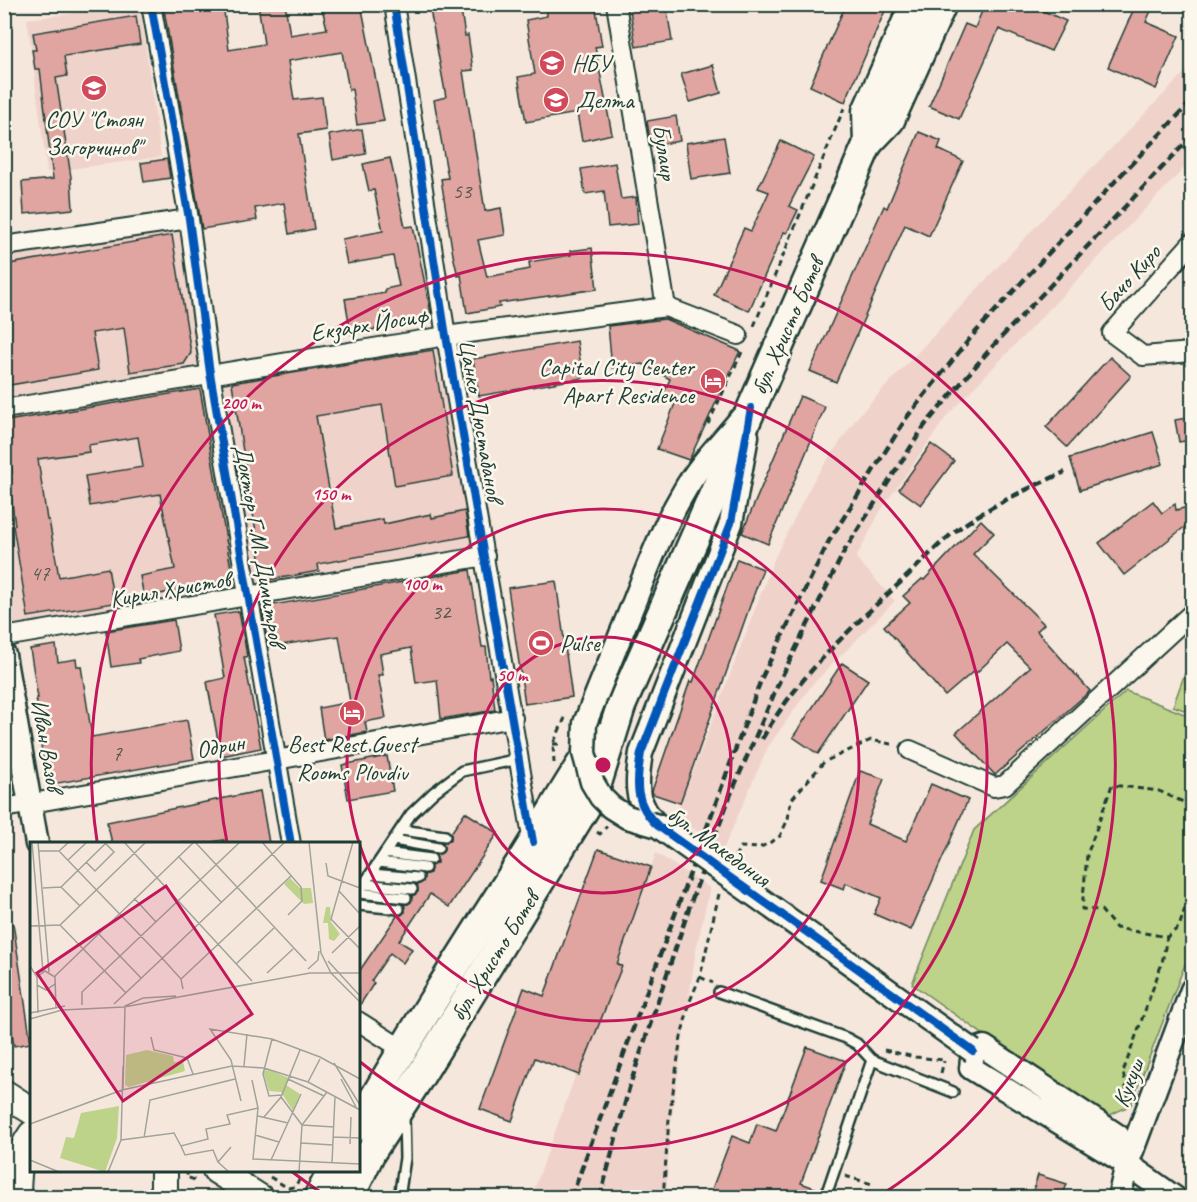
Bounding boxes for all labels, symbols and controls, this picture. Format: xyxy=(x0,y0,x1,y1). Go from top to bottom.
school or university icon: НБУ xyxy=(537,48,567,78)
place label: НБУ xyxy=(572,48,614,78)
school or university icon: СОУ "Стоян Загорчинов" xyxy=(79,73,109,103)
school or university icon: Делта xyxy=(541,85,571,115)
place label: Делта xyxy=(576,85,635,115)
place label: СОУ "Стоян Загорчинов" xyxy=(45,104,147,162)
street label: Булаир xyxy=(646,122,684,184)
house number: 53 xyxy=(453,178,473,204)
street label: Бачо Киро xyxy=(1091,237,1168,318)
street label: бул. Христо Ботев xyxy=(743,249,832,399)
street label: Екзарх Йосиф xyxy=(308,300,431,348)
street label: Цанко Дюстабанов xyxy=(452,337,511,509)
place label: Capital City Center Apart Residence xyxy=(539,352,696,410)
hotel icon: Capital City Center Apart Residence xyxy=(698,366,728,396)
text: 200 m xyxy=(222,392,262,414)
street label: Доктор Г.М. Димитров xyxy=(228,442,293,654)
text: 150 m xyxy=(312,483,352,505)
house number: 47 xyxy=(31,560,51,586)
street label: Кирил Христов xyxy=(107,563,237,614)
text: 100 m xyxy=(403,573,443,595)
house number: 32 xyxy=(432,599,452,625)
sports icon: Pulse xyxy=(526,628,556,658)
place label: Pulse xyxy=(560,628,602,658)
text: 50 m xyxy=(497,664,529,686)
street label: Иван Вазов xyxy=(24,697,71,799)
hotel icon: Best Rest Guest Rooms Plovdiv xyxy=(337,698,367,728)
street label: Одрин xyxy=(194,727,248,765)
place label: Best Rest Guest Rooms Plovdiv xyxy=(288,729,419,787)
house number: 7 xyxy=(112,740,123,766)
centre of rings xyxy=(593,755,613,775)
street label: бул. Македония xyxy=(662,799,777,894)
inset map xyxy=(30,842,360,1172)
street label: бул. Христо Ботев xyxy=(442,882,548,1026)
street label: Кукуш xyxy=(1105,1054,1151,1111)

